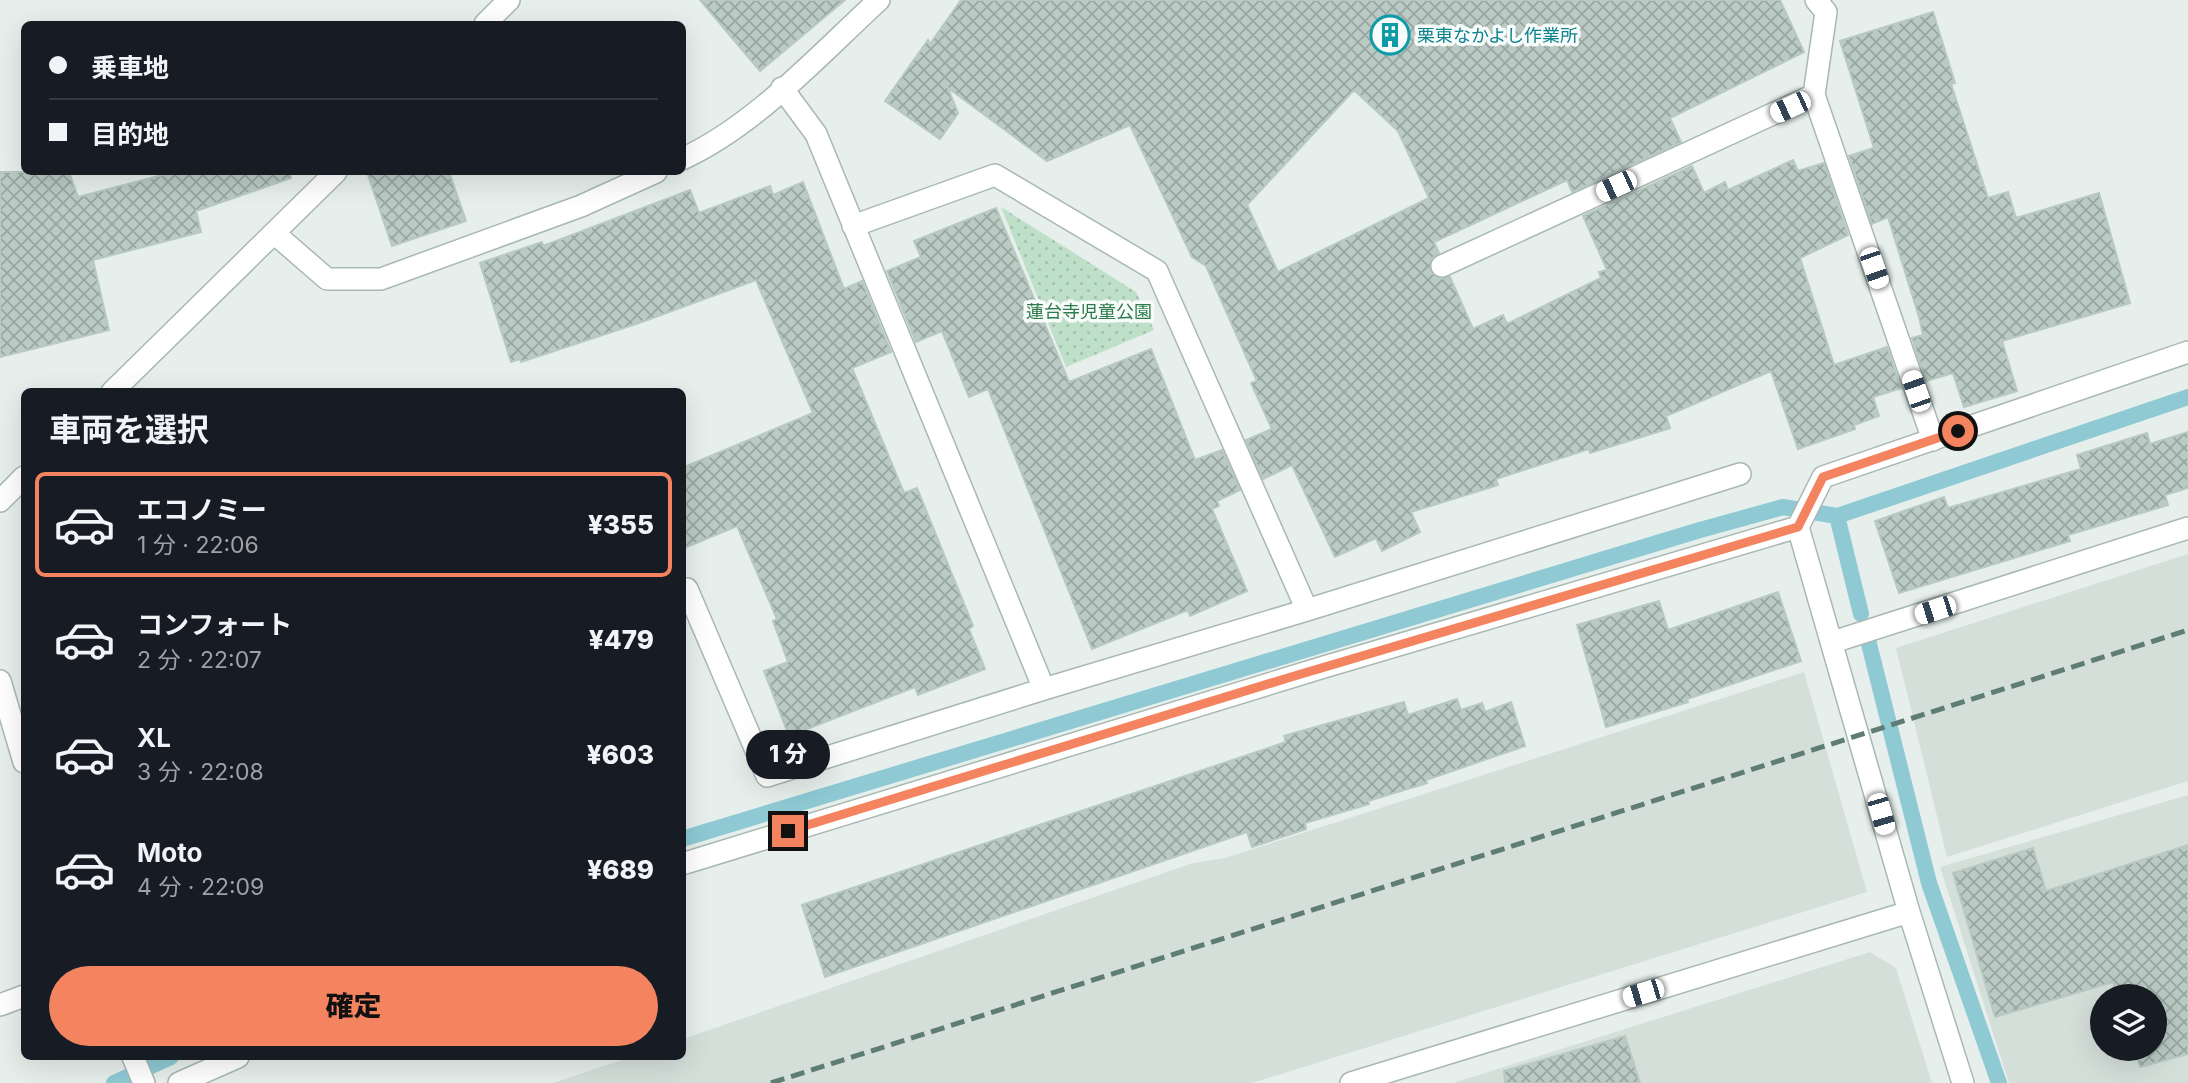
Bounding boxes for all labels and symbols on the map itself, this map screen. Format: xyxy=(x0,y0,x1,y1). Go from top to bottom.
building icon: 栗東なかよし作業所 xyxy=(1369,14,1411,56)
place label: 栗東なかよし作業所 xyxy=(1417,25,1578,46)
car xyxy=(1767,89,1814,125)
car xyxy=(1593,168,1640,204)
car xyxy=(1858,245,1891,291)
park label: 蓮台寺児童公園 xyxy=(1026,301,1152,322)
car xyxy=(1900,368,1933,414)
route start xyxy=(1942,415,1974,447)
car xyxy=(1912,594,1959,626)
callout: 1 分 xyxy=(746,730,830,778)
car xyxy=(1866,791,1897,837)
route end xyxy=(772,815,804,847)
car xyxy=(1620,977,1667,1009)

